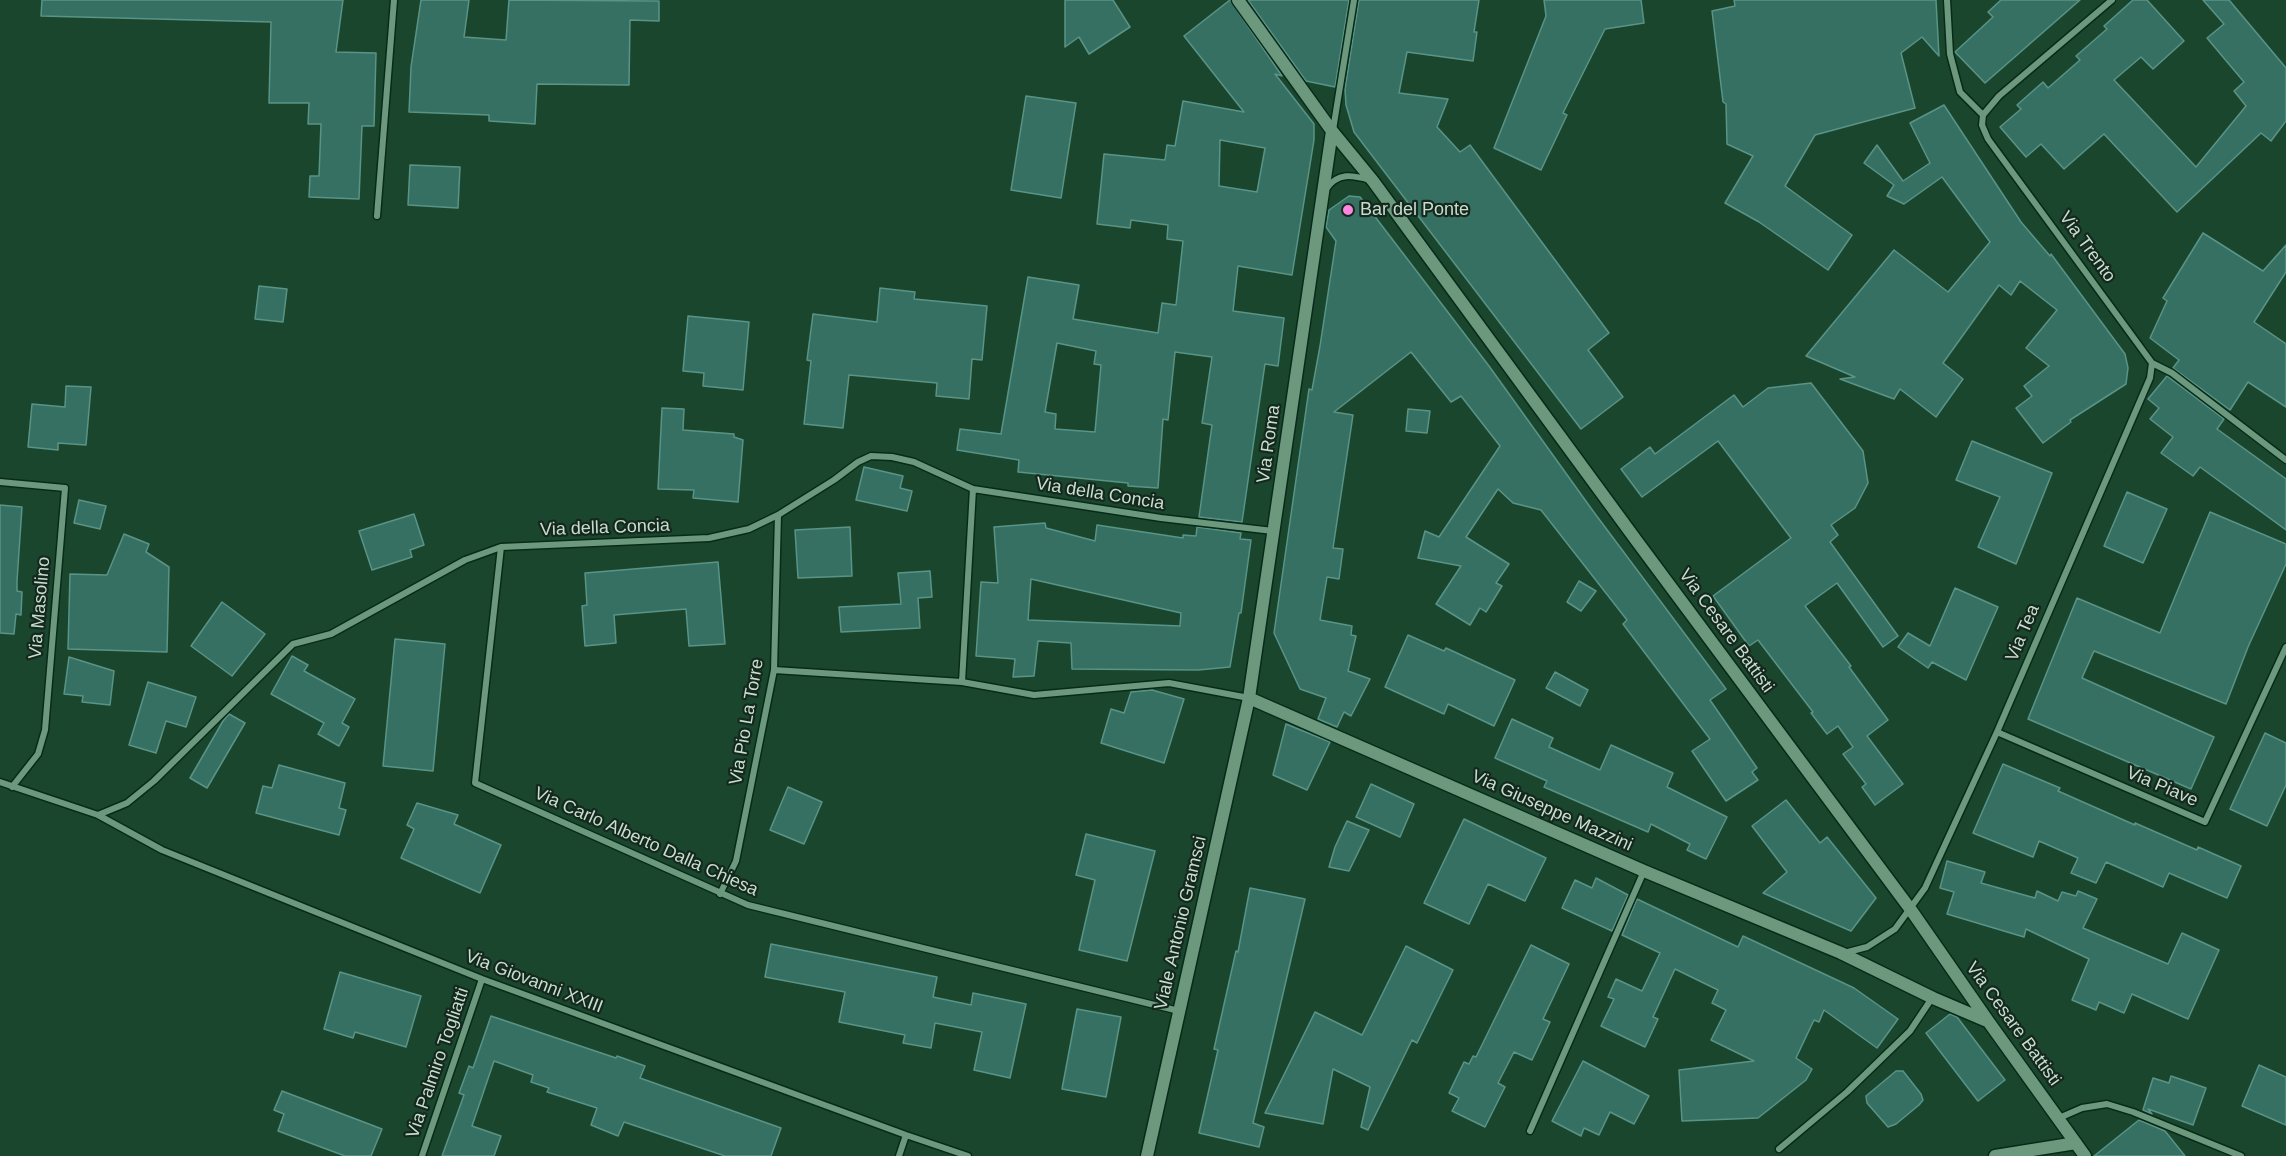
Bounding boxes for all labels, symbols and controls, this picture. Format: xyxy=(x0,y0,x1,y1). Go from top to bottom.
place label: Bar del Ponte xyxy=(1360,199,1469,221)
marker: Bar del Ponte xyxy=(1341,203,1355,217)
street label: Via Trento xyxy=(2054,207,2120,287)
street label: Via Roma xyxy=(1253,404,1285,484)
street label: Via della Concia xyxy=(1034,473,1166,515)
street label: Via della Concia xyxy=(540,515,670,541)
street label: Via Masolino xyxy=(25,556,55,660)
street label: Via Cesare Battisti xyxy=(1674,565,1778,697)
street label: Via Tea xyxy=(2001,601,2045,665)
street label: Via Pio La Torre xyxy=(725,657,769,787)
street label: Via Piave xyxy=(2123,762,2201,812)
street label: Via Giuseppe Mazzini xyxy=(1468,766,1636,856)
street label: Via Carlo Alberto Dalla Chiesa xyxy=(531,783,761,901)
street label: Viale Antonio Gramsci xyxy=(1150,834,1212,1012)
street label: Via Giovanni XXIII xyxy=(462,946,606,1018)
street label: Via Cesare Battisti xyxy=(1961,958,2065,1090)
street label: Via Palmiro Togliatti xyxy=(402,985,474,1141)

